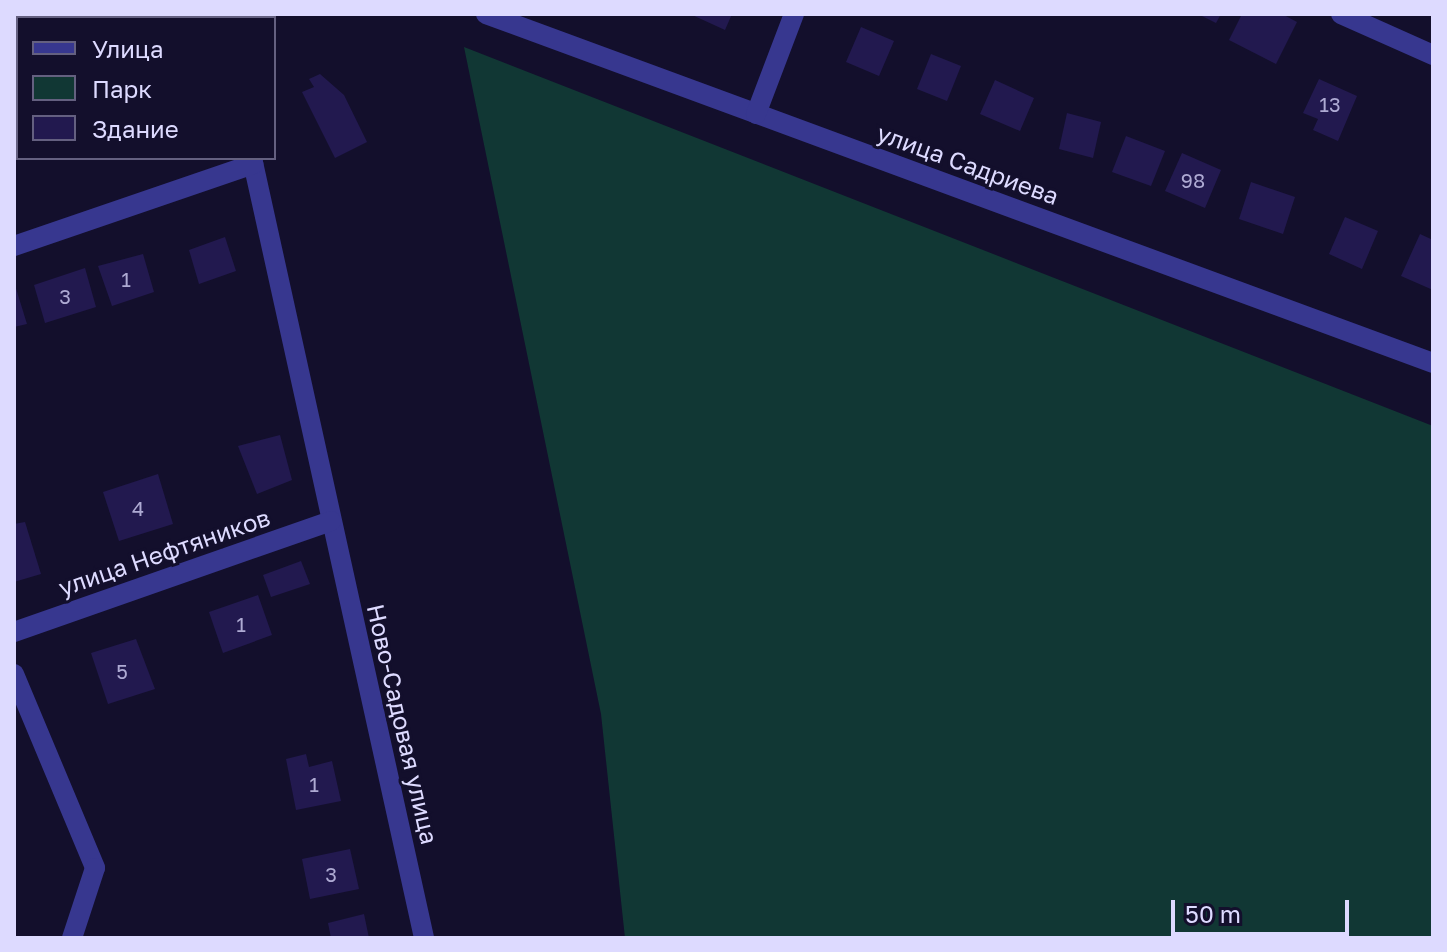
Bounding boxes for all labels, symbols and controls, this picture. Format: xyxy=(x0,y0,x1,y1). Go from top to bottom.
legend xyxy=(16,16,276,160)
text: Улица xyxy=(92,34,164,63)
text: Парк xyxy=(92,74,152,103)
house number: 13 xyxy=(1319,92,1341,116)
text: Здание xyxy=(92,114,179,143)
street label: улица Садриева xyxy=(873,118,1063,210)
house number: 98 xyxy=(1181,168,1205,192)
house number: 1 xyxy=(121,267,131,291)
house number: 3 xyxy=(59,284,71,308)
house number: 4 xyxy=(132,496,144,520)
street label: улица Нефтяников xyxy=(54,502,274,602)
street label: Ново-Садовая улица xyxy=(361,601,445,847)
house number: 1 xyxy=(236,612,246,636)
house number: 5 xyxy=(116,659,128,683)
house number: 1 xyxy=(309,772,319,796)
house number: 3 xyxy=(325,862,337,886)
scale bar xyxy=(1175,884,1353,934)
text: 50 m xyxy=(1185,899,1241,928)

